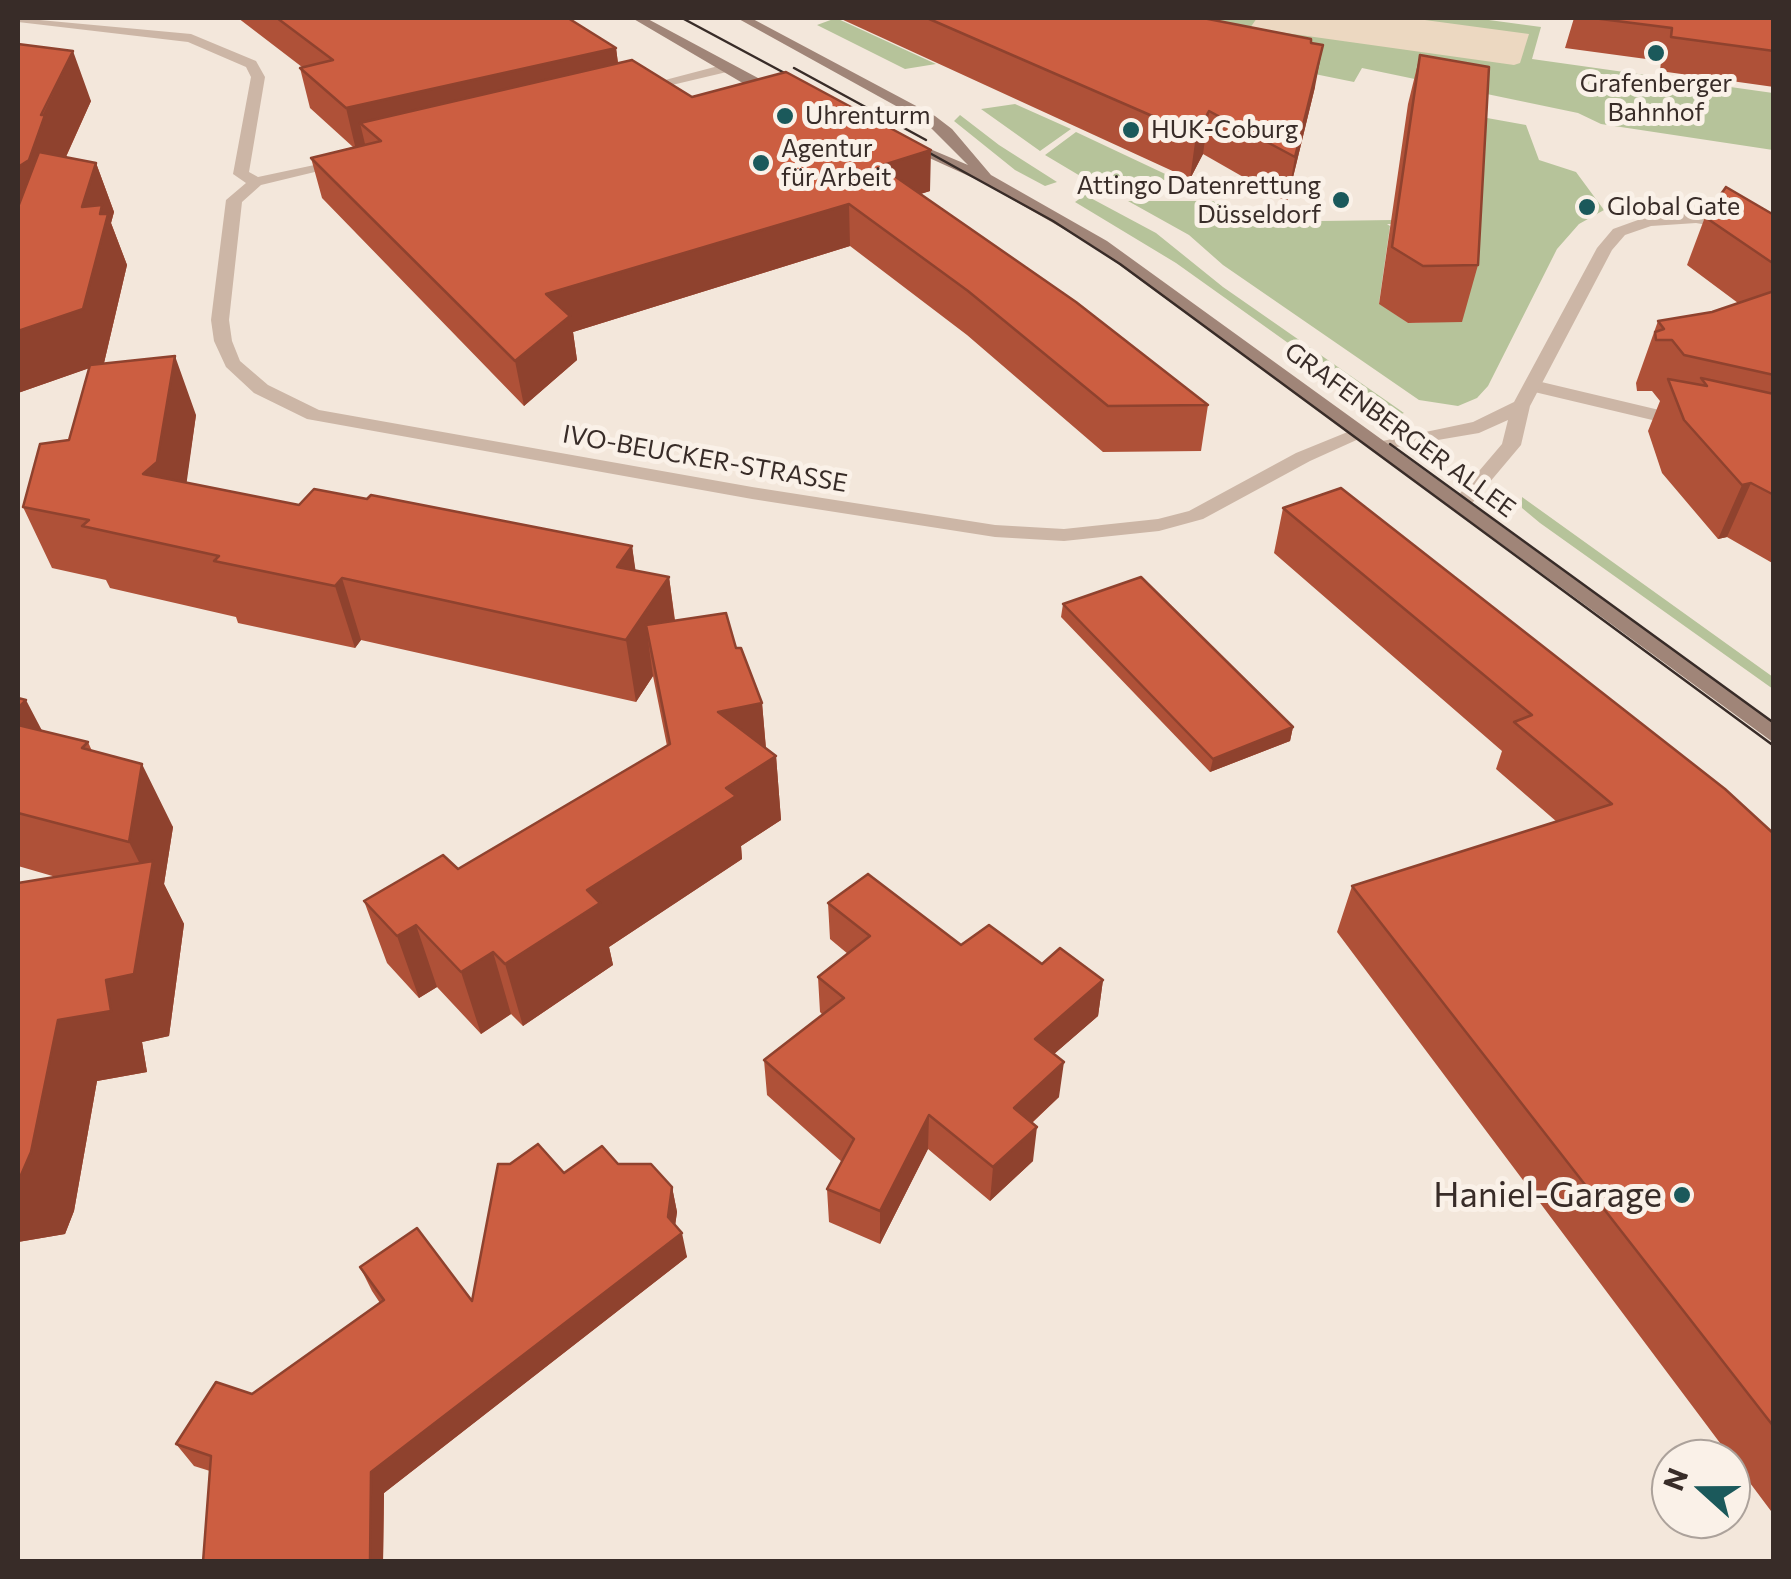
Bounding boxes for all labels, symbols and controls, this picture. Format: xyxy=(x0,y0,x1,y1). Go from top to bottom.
marker: Grafenberger Bahnhof xyxy=(1645,42,1667,64)
place label: Grafenberger Bahnhof xyxy=(1580,69,1732,128)
place label: Uhrenturm xyxy=(805,101,931,131)
marker: Uhrenturm xyxy=(774,105,796,127)
place label: HUK-Coburg xyxy=(1151,115,1298,145)
marker: HUK-Coburg xyxy=(1120,119,1142,141)
place label: Agentur für Arbeit xyxy=(781,134,891,193)
marker: Agentur für Arbeit xyxy=(750,152,772,174)
place label: Attingo Datenrettung Düsseldorf xyxy=(1077,171,1321,230)
marker: Attingo Datenrettung Düsseldorf xyxy=(1330,189,1352,211)
place label: Global Gate xyxy=(1607,192,1740,222)
marker: Global Gate xyxy=(1576,196,1598,218)
street label: GRAFENBERGER ALLEE xyxy=(1279,336,1521,524)
street label: IVO-BEUCKER-STRASSE xyxy=(560,419,850,499)
place label: Haniel-Garage xyxy=(1433,1174,1662,1216)
marker: Haniel-Garage xyxy=(1671,1184,1693,1206)
north arrow xyxy=(1651,1439,1751,1539)
text: N xyxy=(1655,1463,1694,1495)

